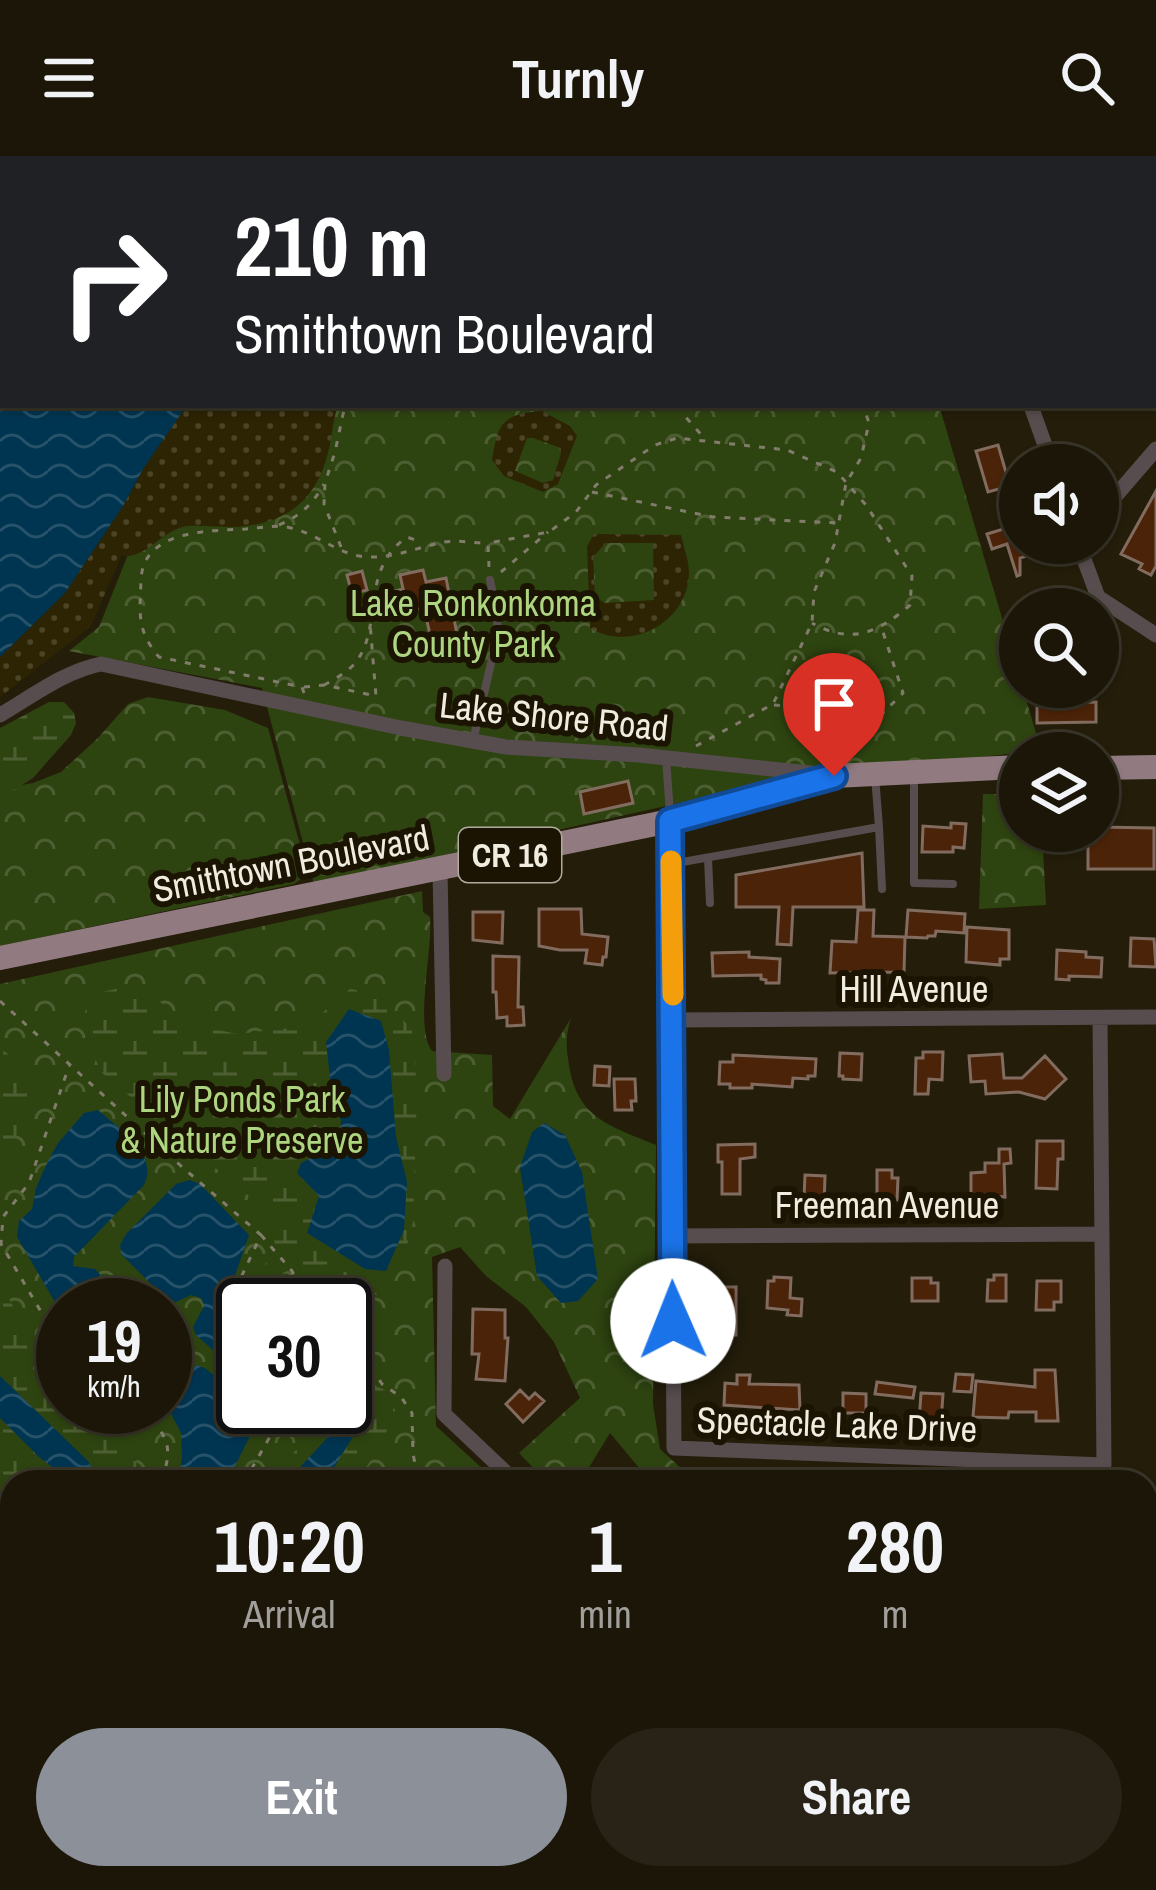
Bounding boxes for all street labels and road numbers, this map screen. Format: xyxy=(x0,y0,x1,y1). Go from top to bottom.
street label: Lake Shore Road xyxy=(437,680,671,752)
street label: Smithtown Boulevard xyxy=(149,813,433,913)
road number: CR 16 xyxy=(459,828,561,882)
street label: Hill Avenue xyxy=(840,965,988,1013)
street label: Freeman Avenue xyxy=(775,1181,999,1229)
street label: Spectacle Lake Drive xyxy=(696,1395,978,1453)

